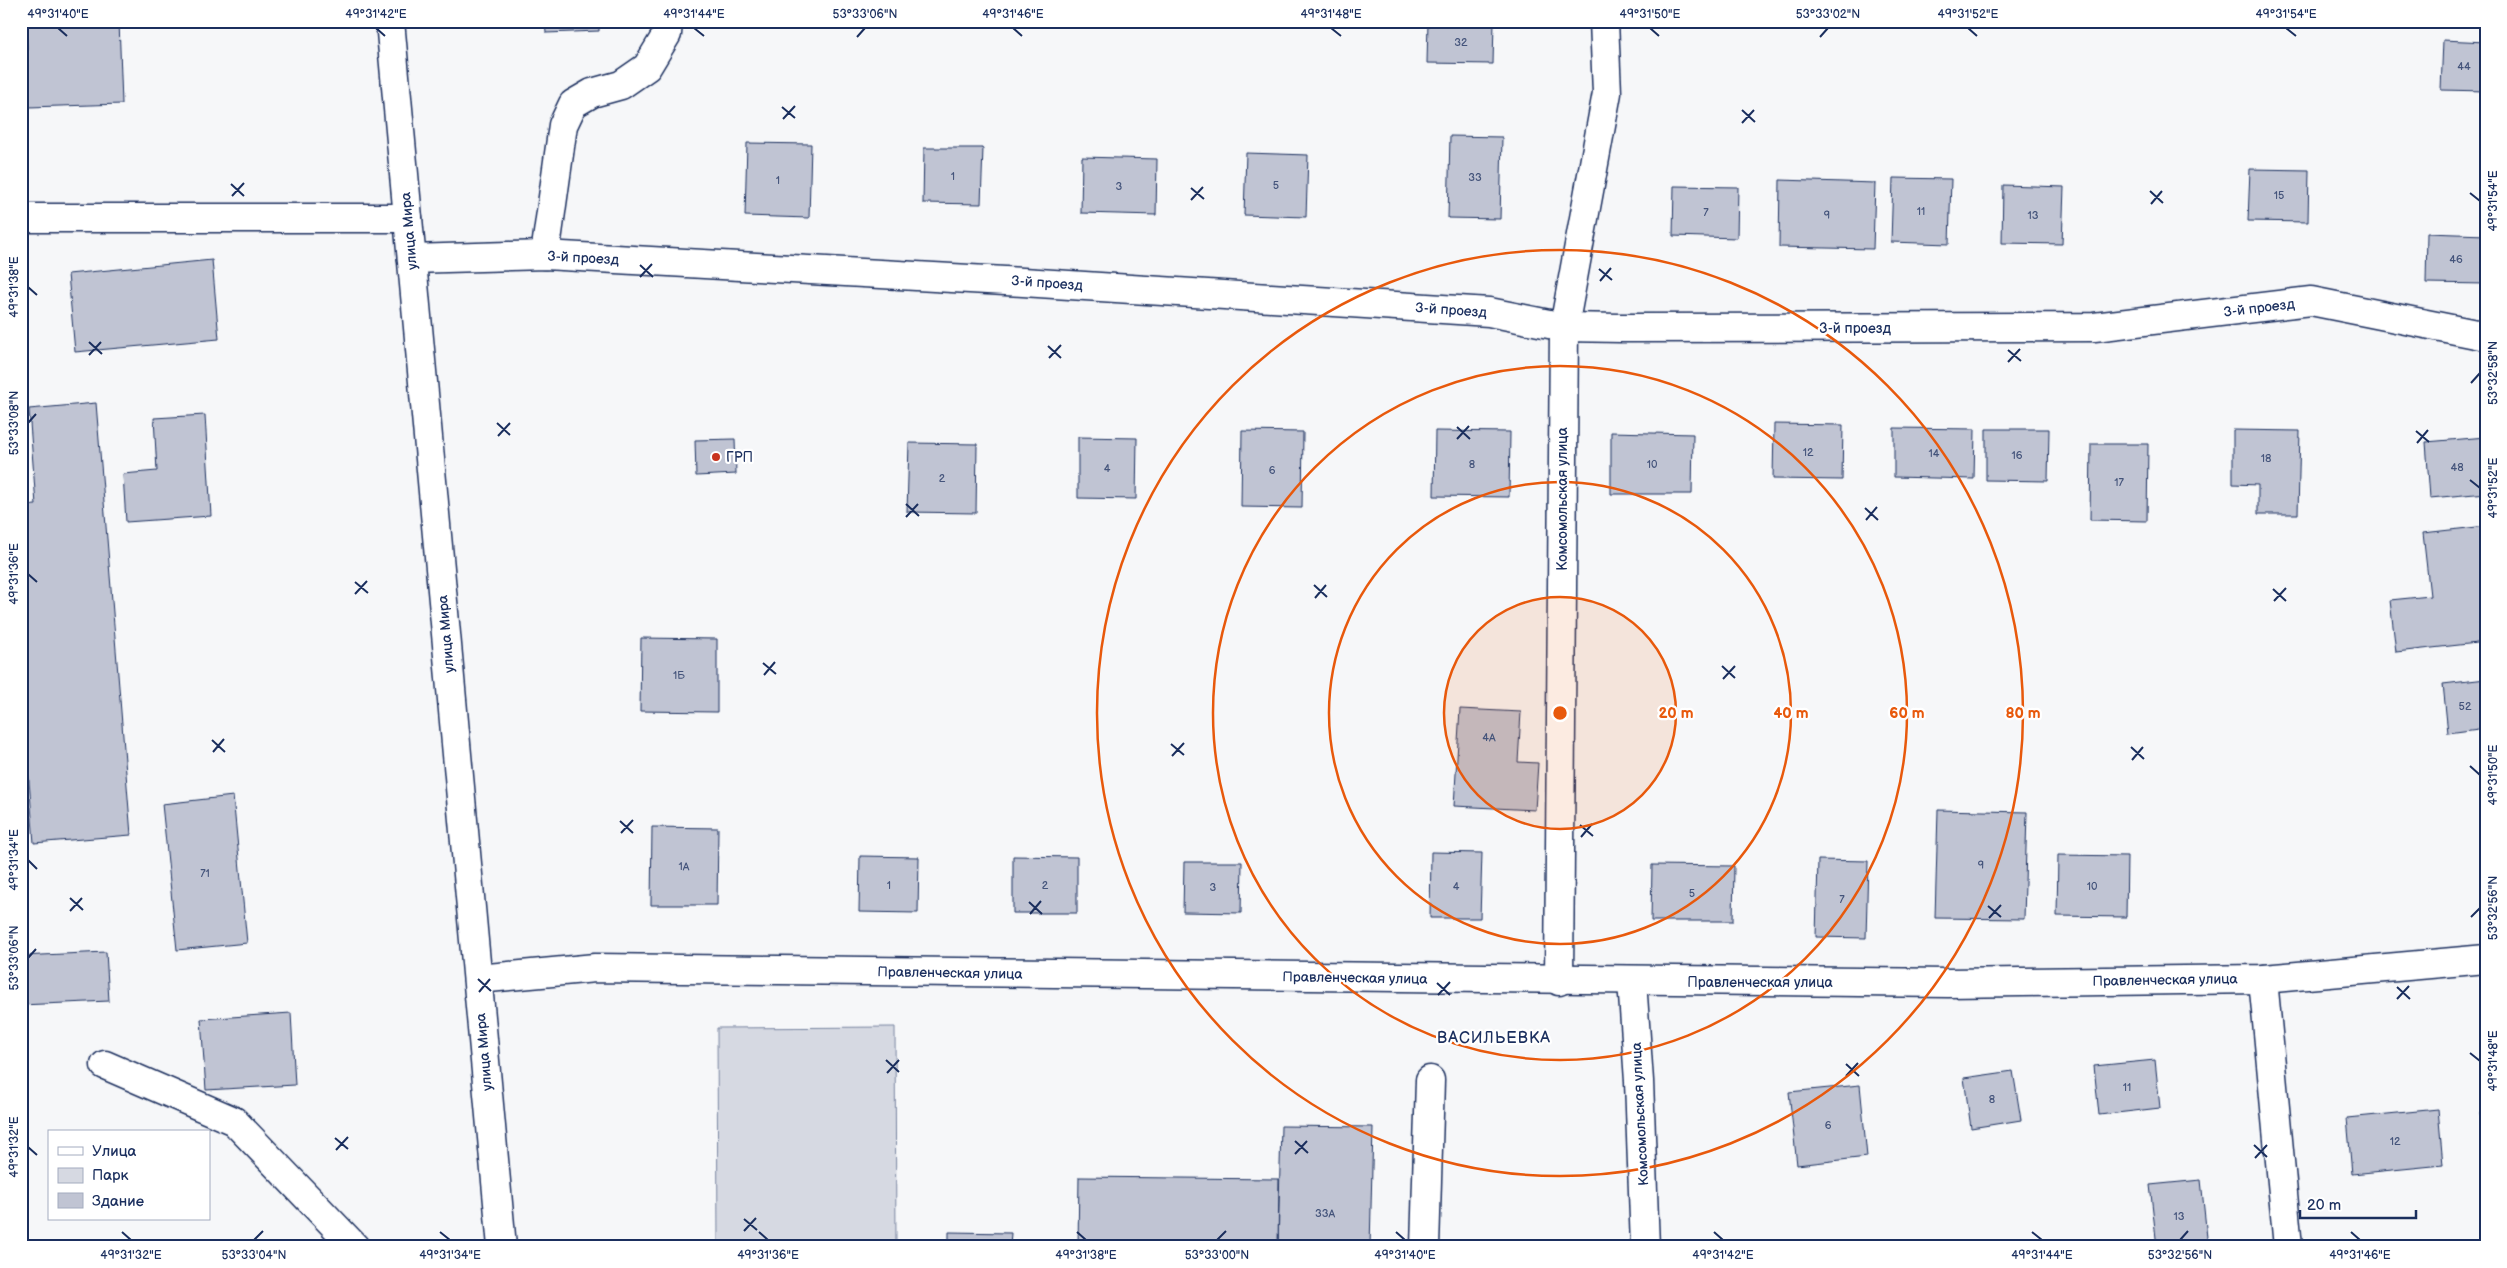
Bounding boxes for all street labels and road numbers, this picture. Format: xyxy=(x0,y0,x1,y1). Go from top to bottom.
street label: улица Мира xyxy=(397,191,421,271)
street label: 3-й проезд xyxy=(547,248,620,268)
street label: 3-й проезд xyxy=(1011,272,1084,294)
street label: 3-й проезд xyxy=(2222,295,2296,321)
street label: 3-й проезд xyxy=(1415,299,1488,321)
street label: 3-й проезд xyxy=(1819,320,1891,337)
street label: Комсомольская улица xyxy=(1554,426,1571,571)
street label: улица Мира xyxy=(434,594,458,674)
street label: Правленческая улица xyxy=(877,963,1024,983)
street label: Правленческая улица xyxy=(1282,968,1429,988)
street label: Правленческая улица xyxy=(2092,970,2239,990)
street label: Правленческая улица xyxy=(1687,974,1833,991)
street label: улица Мира xyxy=(472,1012,496,1092)
street label: Комсомольская улица xyxy=(1628,1041,1652,1186)

